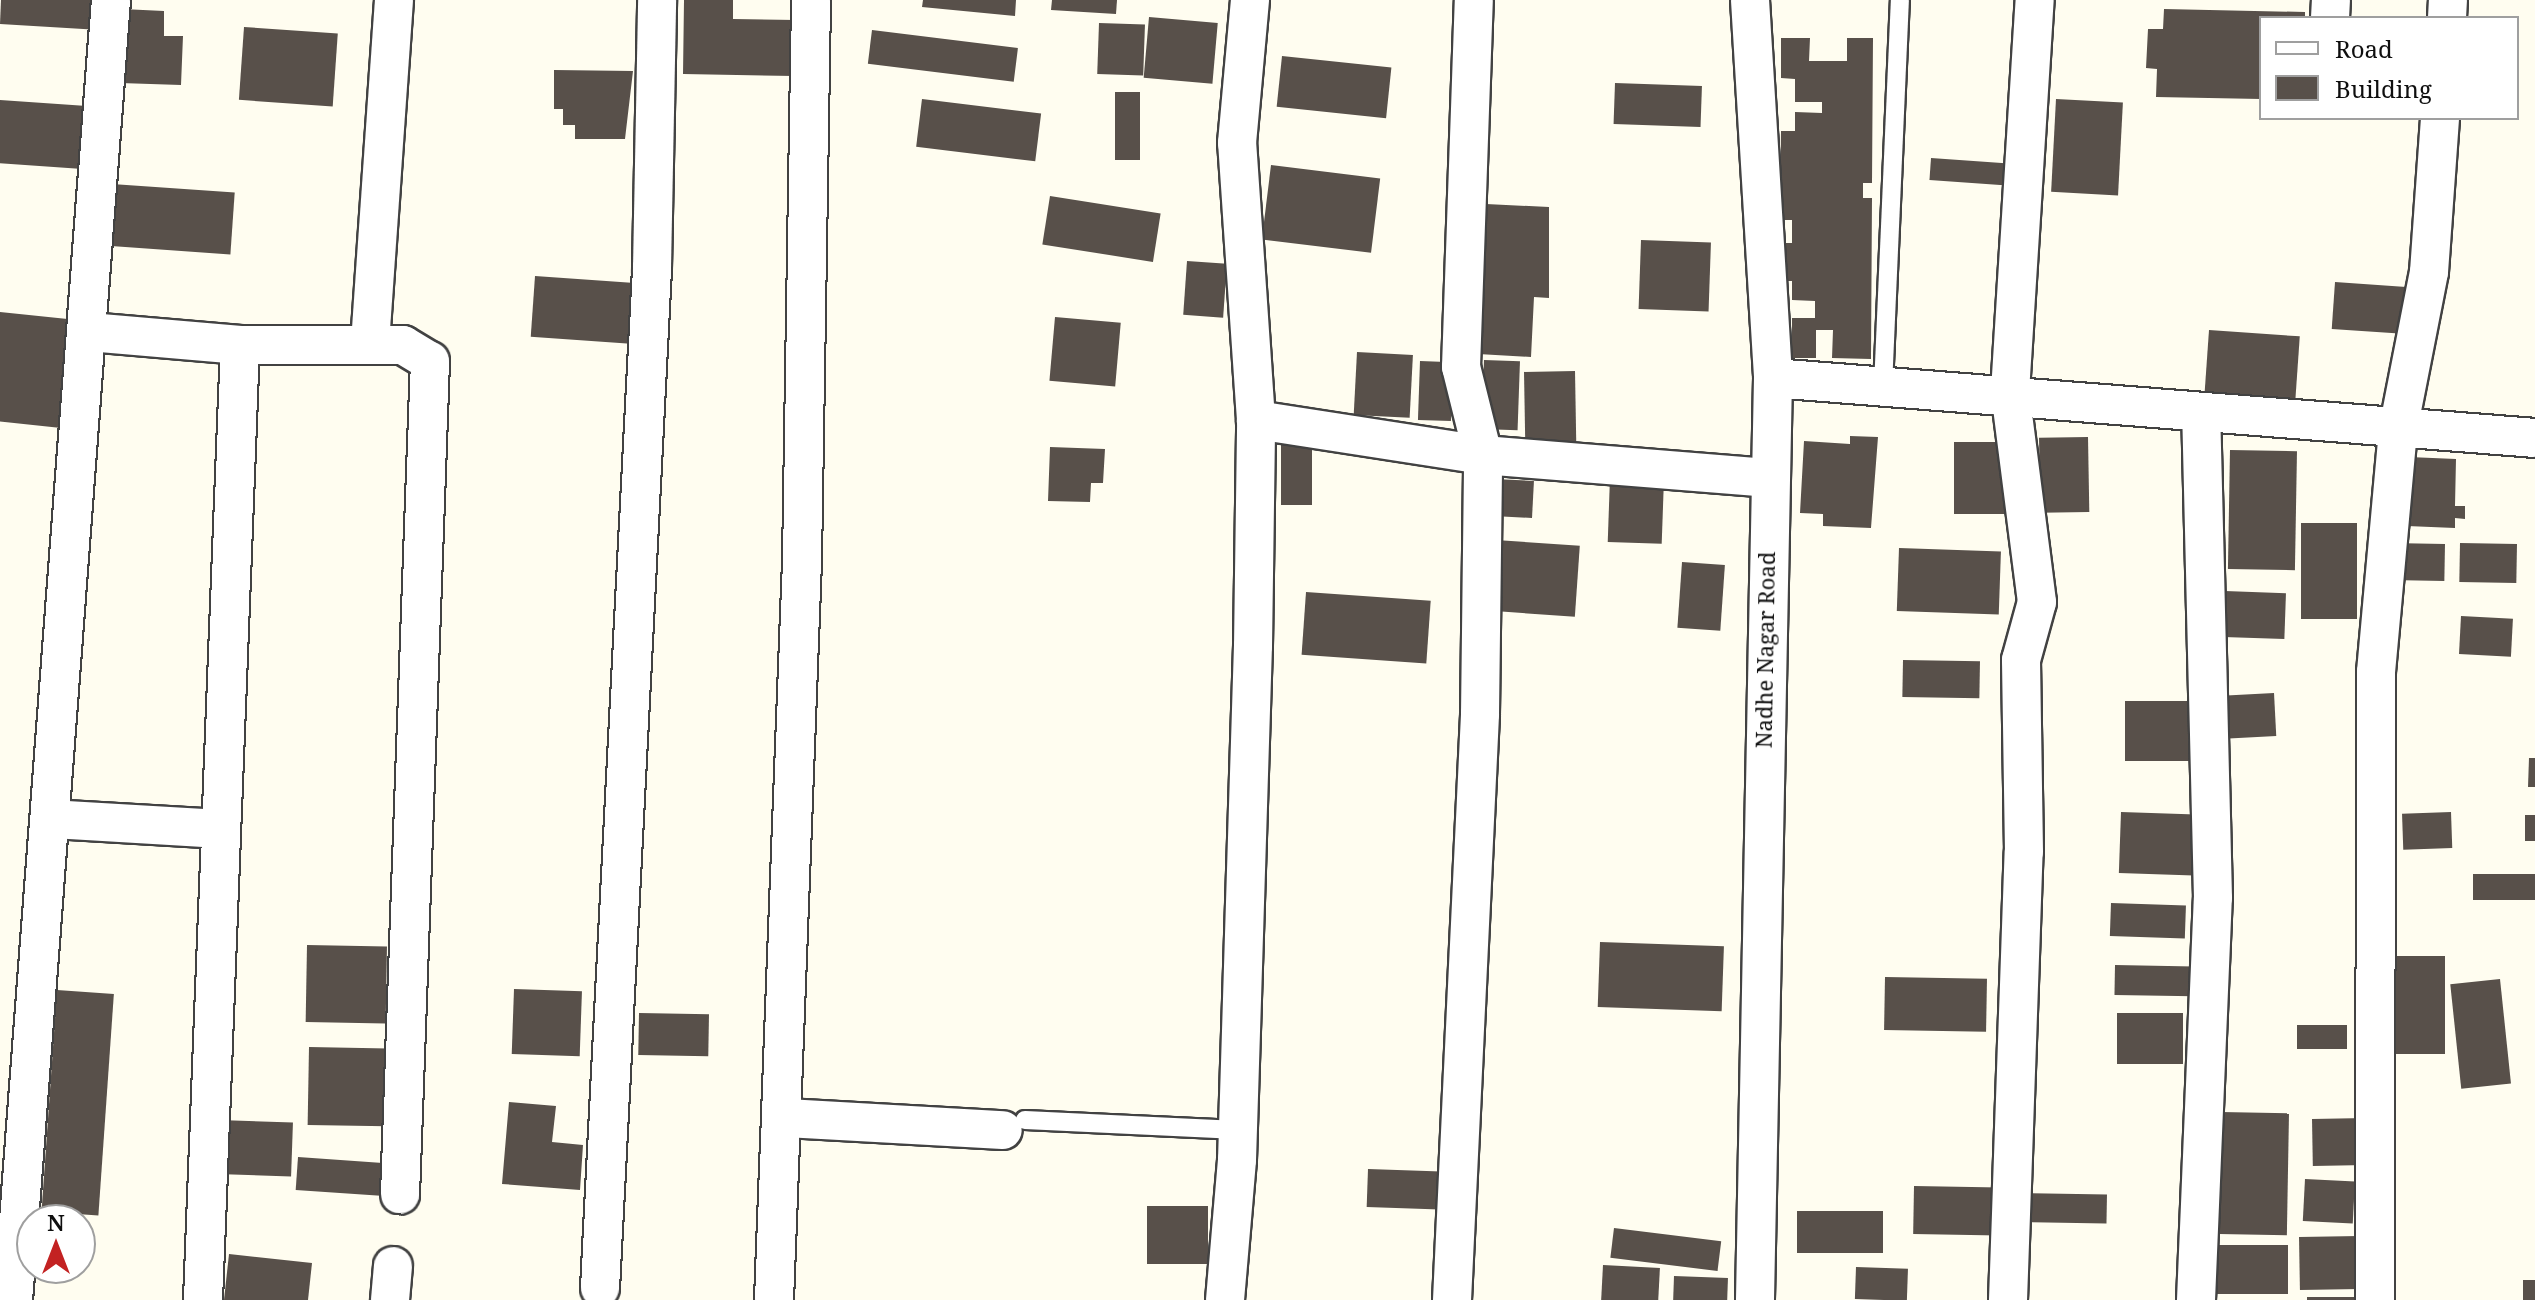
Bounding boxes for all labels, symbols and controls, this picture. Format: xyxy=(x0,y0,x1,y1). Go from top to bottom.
legend xyxy=(2259,16,2519,120)
text: Road xyxy=(2335,32,2393,65)
text: Building xyxy=(2335,72,2432,105)
street label: Nadhe Nagar Road xyxy=(1750,551,1780,749)
north arrow xyxy=(16,1204,96,1284)
text: N xyxy=(47,1207,65,1237)

